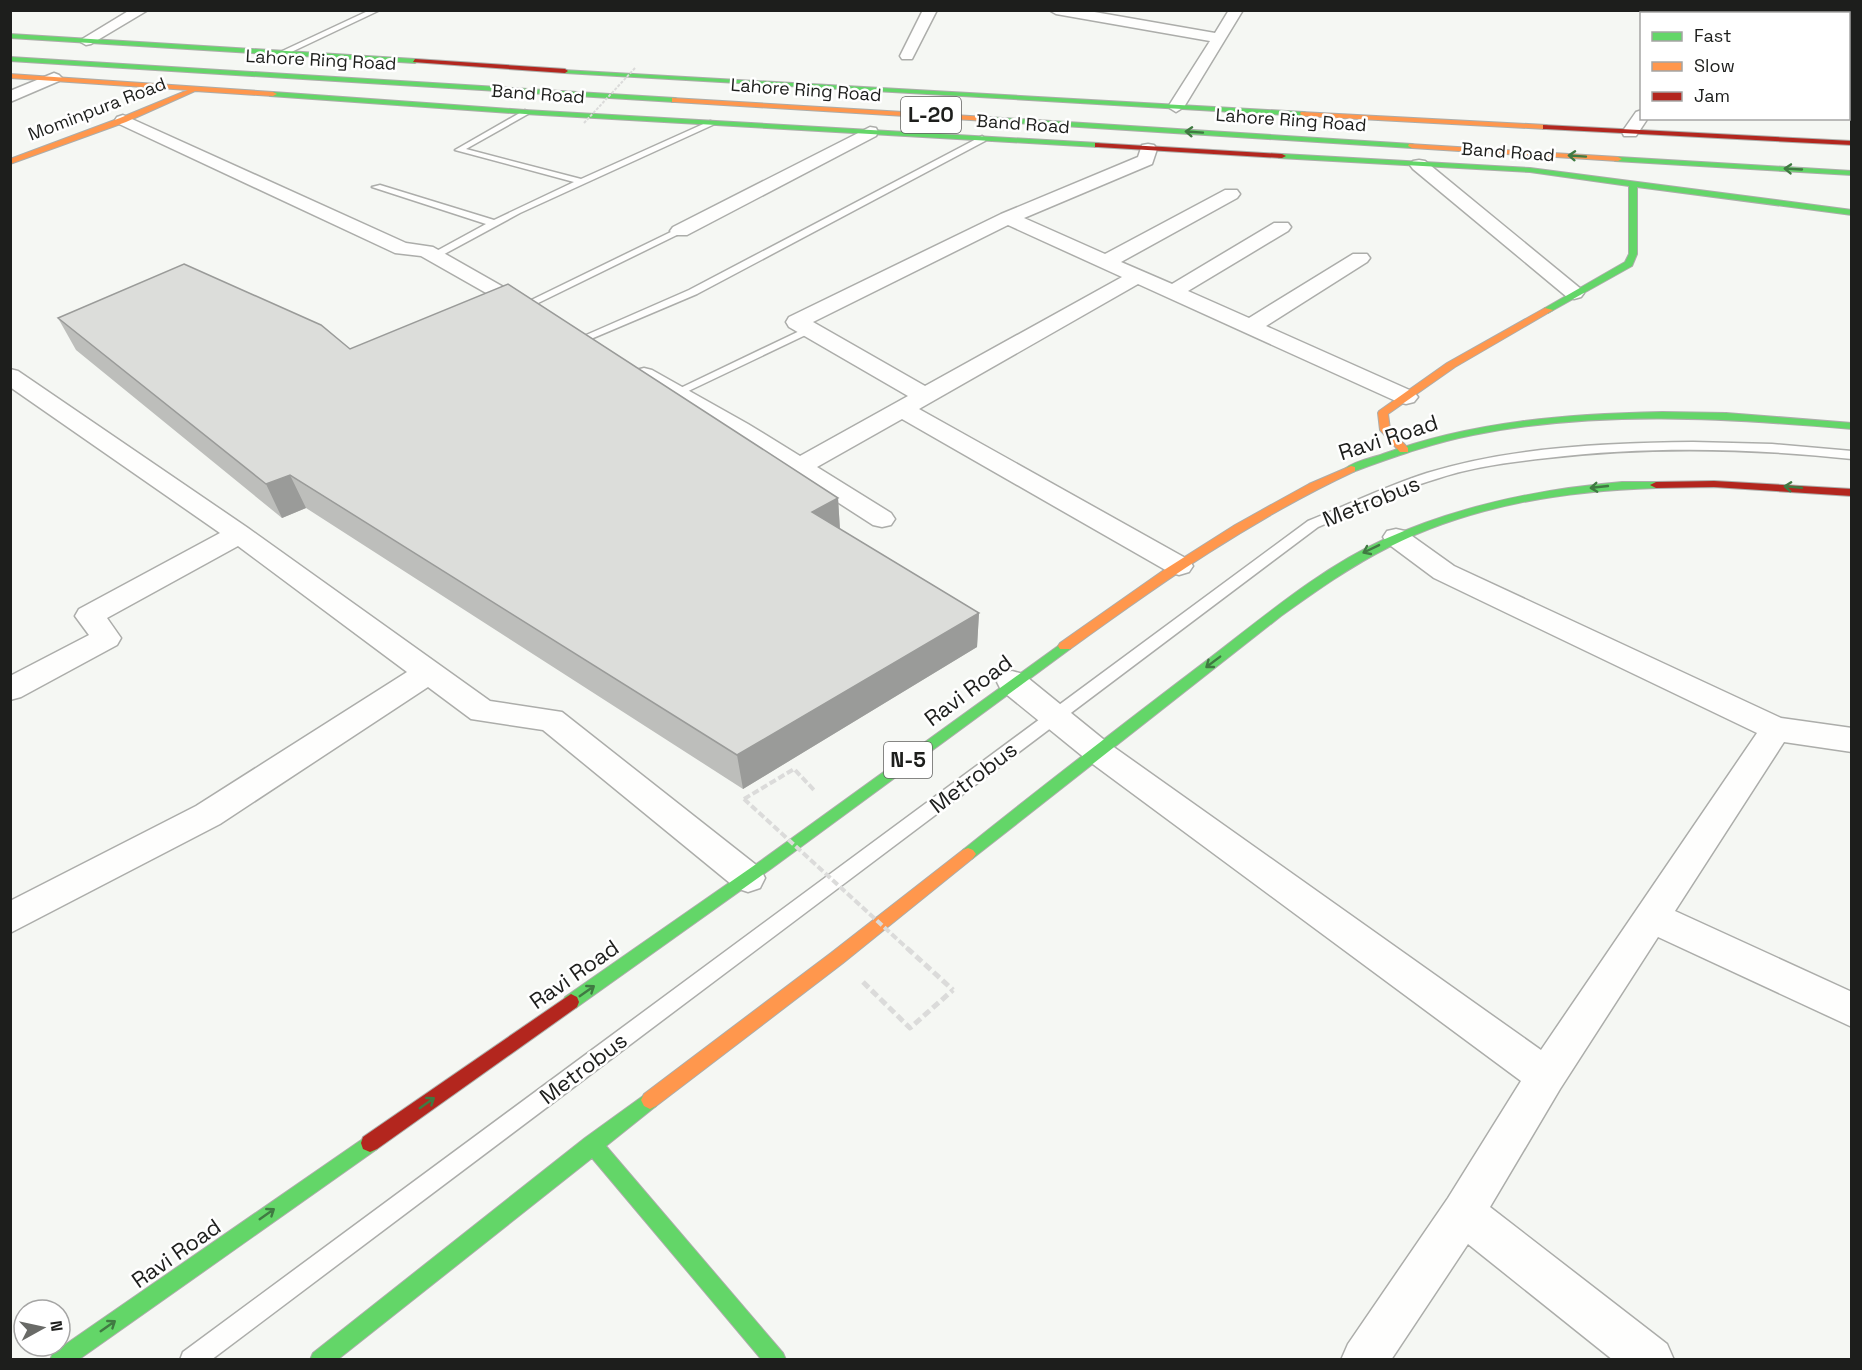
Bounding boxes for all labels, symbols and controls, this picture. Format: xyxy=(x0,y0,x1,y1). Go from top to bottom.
legend xyxy=(1640,12,1850,120)
text: Fast xyxy=(1694,24,1731,47)
street label: Lahore Ring Road xyxy=(245,44,397,75)
text: Slow xyxy=(1694,54,1735,77)
street label: Mominpura Road xyxy=(25,72,169,145)
street label: Lahore Ring Road xyxy=(730,73,882,106)
street label: Band Road xyxy=(491,79,586,108)
text: Jam xyxy=(1694,84,1730,107)
road number: L-20 xyxy=(901,97,961,133)
street label: Lahore Ring Road xyxy=(1215,103,1367,136)
street label: Band Road xyxy=(976,109,1071,138)
one-way arrow xyxy=(1185,126,1205,137)
street label: Band Road xyxy=(1461,137,1556,166)
one-way arrow xyxy=(1568,151,1588,162)
one-way arrow xyxy=(1784,164,1804,175)
street label: Ravi Road xyxy=(1335,408,1441,466)
street label: Metrobus xyxy=(1318,469,1424,533)
one-way arrow xyxy=(1589,482,1609,493)
one-way arrow xyxy=(1784,482,1804,493)
one-way arrow xyxy=(1363,544,1381,555)
street label: Ravi Road xyxy=(919,648,1017,732)
one-way arrow xyxy=(1205,656,1221,669)
street label: Metrobus xyxy=(924,735,1022,819)
road number: N-5 xyxy=(884,742,932,778)
street label: Ravi Road xyxy=(524,933,624,1015)
one-way arrow xyxy=(579,985,595,997)
street label: Metrobus xyxy=(534,1026,632,1110)
one-way arrow xyxy=(419,1097,435,1109)
one-way arrow xyxy=(259,1208,275,1220)
street label: Ravi Road xyxy=(126,1212,226,1294)
north arrow xyxy=(12,1298,72,1358)
text: N xyxy=(45,1319,68,1333)
one-way arrow xyxy=(99,1320,115,1332)

